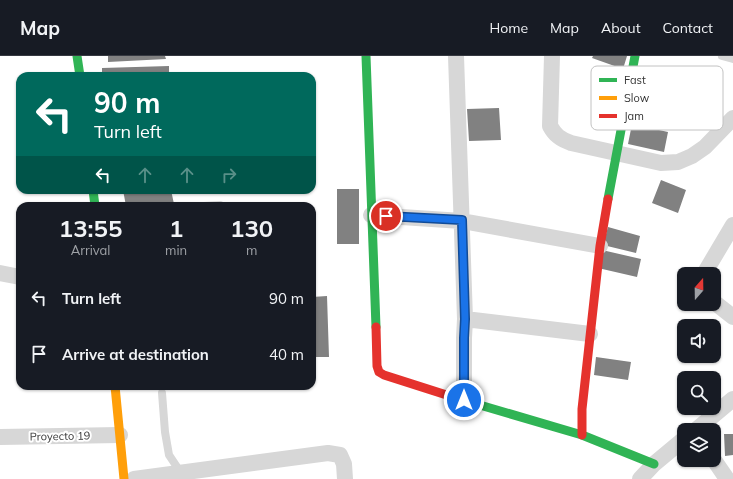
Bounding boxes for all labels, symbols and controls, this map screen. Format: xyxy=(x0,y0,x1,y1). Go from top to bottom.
text: Map xyxy=(20,16,60,40)
text: Home xyxy=(489,19,528,37)
text: Map xyxy=(550,19,579,37)
text: About xyxy=(601,19,641,37)
text: Contact xyxy=(663,19,713,37)
legend xyxy=(591,66,723,130)
text: Fast xyxy=(624,73,646,87)
text: 90 m xyxy=(94,85,160,120)
icon: left xyxy=(28,88,80,140)
text: Slow xyxy=(624,91,650,105)
text: Jam xyxy=(624,109,644,123)
text: Turn left xyxy=(94,120,162,143)
icon: left xyxy=(92,164,114,186)
icon: ahead xyxy=(134,164,156,186)
icon: ahead xyxy=(176,164,198,186)
icon: right xyxy=(218,164,240,186)
pin xyxy=(369,199,403,233)
icon: arrive xyxy=(375,205,397,227)
text: 13:55 xyxy=(59,213,122,243)
text: 1 xyxy=(169,213,183,243)
text: 130 xyxy=(230,213,273,243)
text: Arrival xyxy=(71,242,110,258)
text: min xyxy=(165,242,187,258)
text: m xyxy=(246,242,257,258)
north arrow xyxy=(677,267,721,311)
map controls xyxy=(677,267,721,467)
icon: left xyxy=(28,287,50,309)
text: Turn left xyxy=(62,289,121,308)
text: 90 m xyxy=(269,289,304,308)
button: sound xyxy=(677,319,721,363)
icon: arrive xyxy=(28,343,50,365)
text: Arrive at destination xyxy=(62,345,209,364)
text: 40 m xyxy=(269,345,304,364)
button: search xyxy=(677,371,721,415)
position arrow xyxy=(443,379,485,421)
button: layers xyxy=(677,423,721,467)
street label: Proyecto 19 xyxy=(30,428,90,444)

